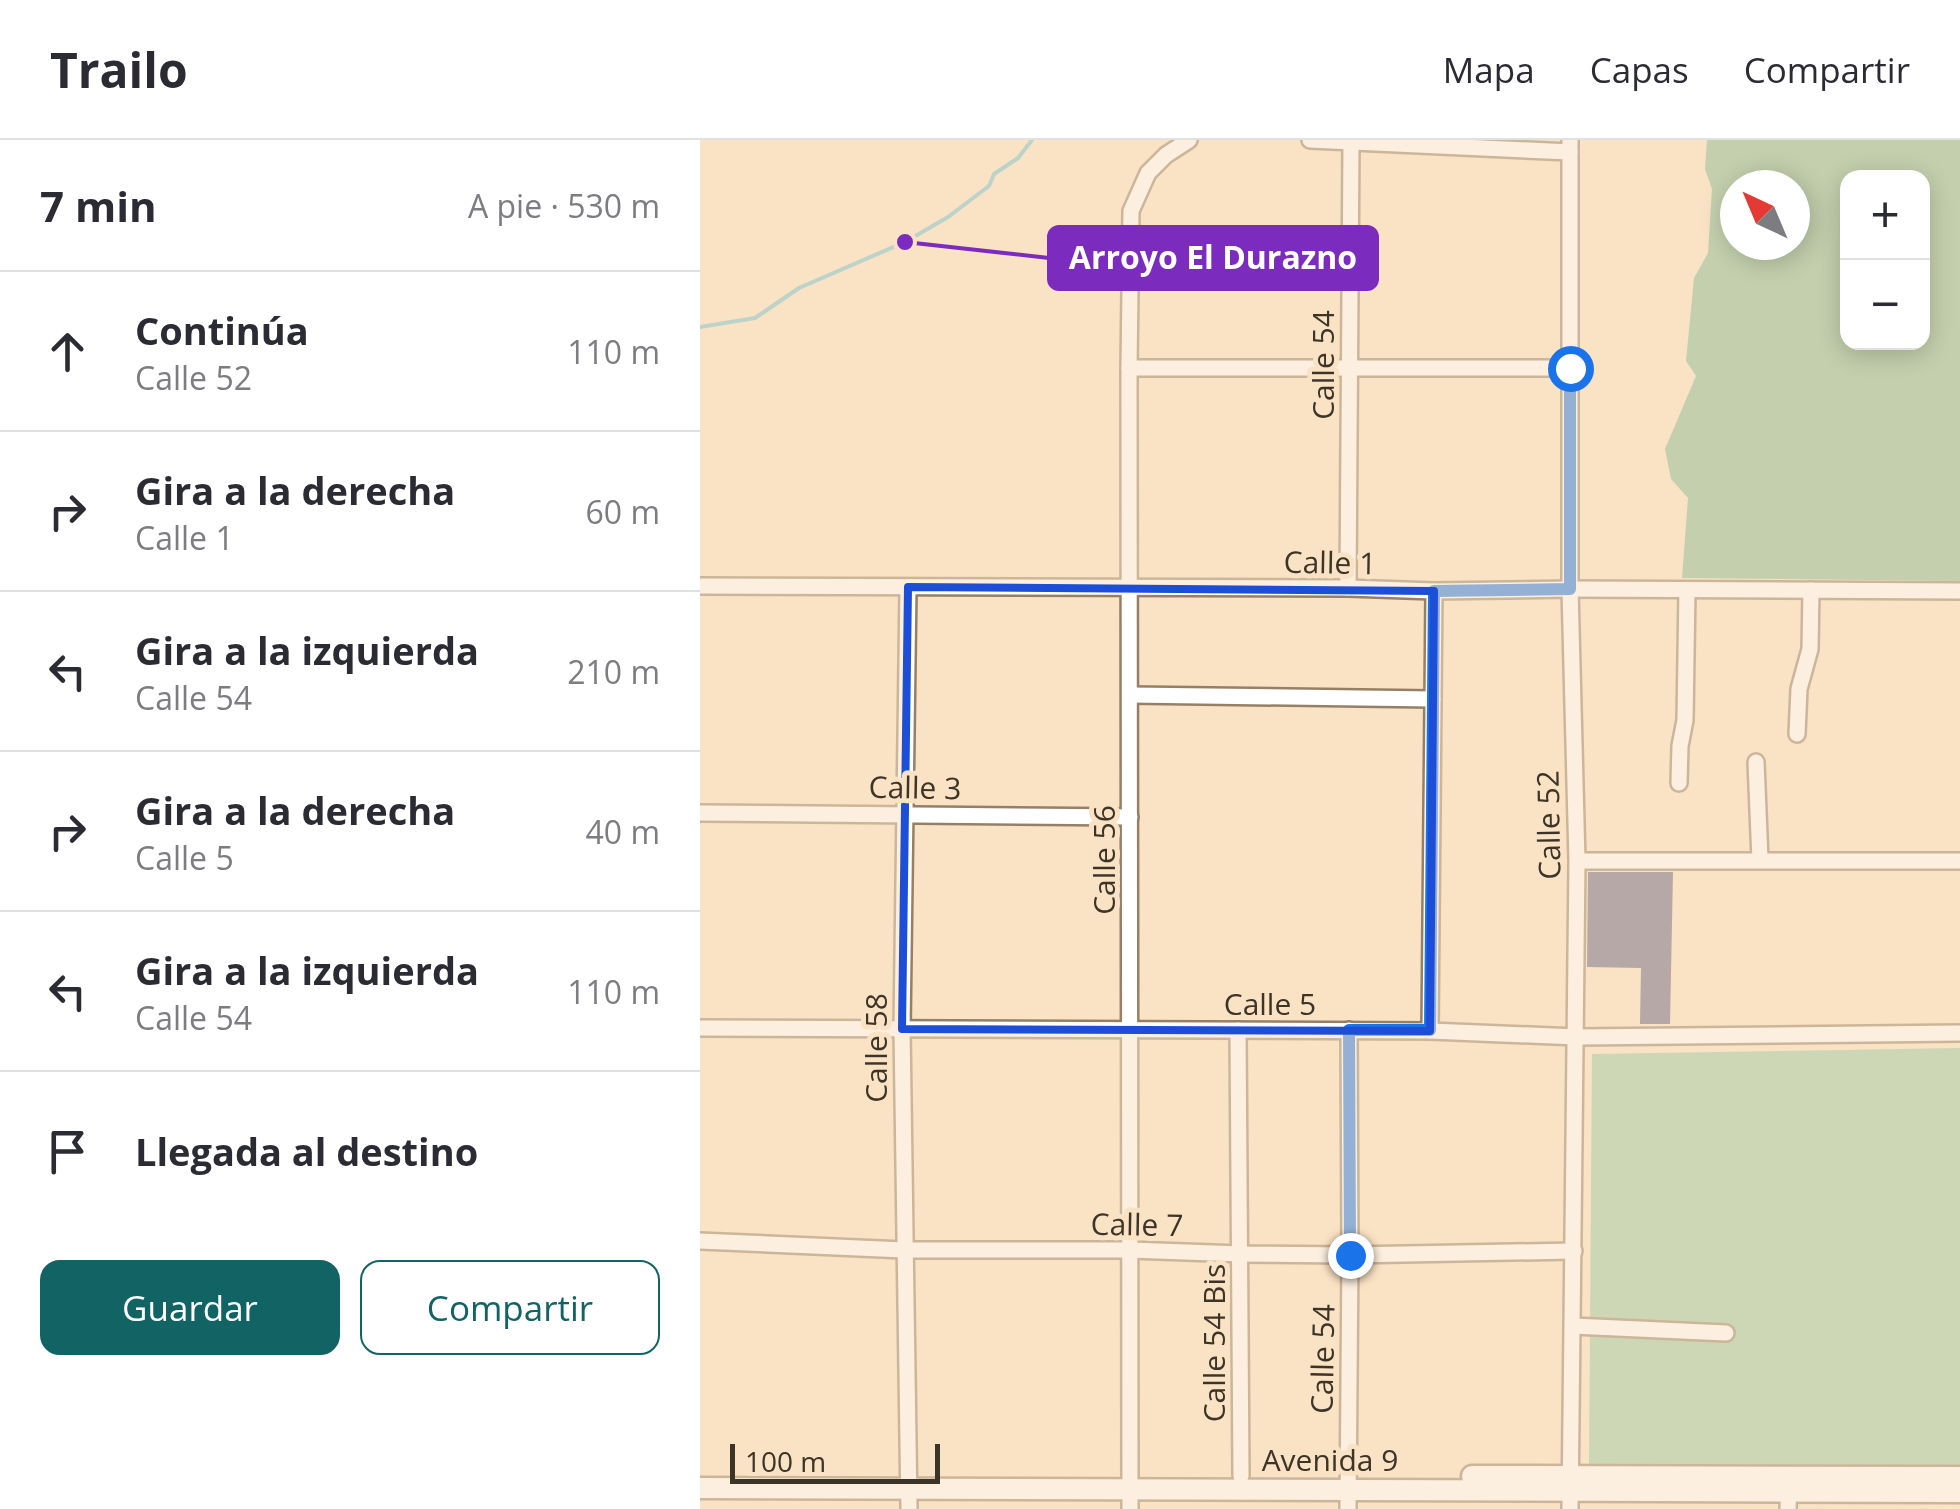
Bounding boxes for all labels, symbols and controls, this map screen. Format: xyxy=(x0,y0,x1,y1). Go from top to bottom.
text: Trailo xyxy=(50,37,188,102)
text: Mapa xyxy=(1443,46,1535,93)
text: Capas xyxy=(1590,46,1689,93)
text: Compartir xyxy=(1744,46,1910,93)
north arrow xyxy=(1720,170,1810,260)
map controls xyxy=(1840,170,1930,350)
button: + xyxy=(1840,170,1930,260)
text: 7 min xyxy=(40,177,157,234)
text: A pie · 530 m xyxy=(468,184,660,227)
callout: Arroyo El Durazno xyxy=(1049,227,1377,289)
text: Arroyo El Durazno xyxy=(1069,235,1357,278)
button: − xyxy=(1840,260,1930,350)
text: Continúa xyxy=(135,304,309,356)
street label: Calle 54 xyxy=(1302,310,1343,420)
icon: ahead xyxy=(40,324,95,379)
text: 110 m xyxy=(567,330,660,373)
route start xyxy=(1548,346,1594,392)
text: Calle 52 xyxy=(135,356,252,399)
text: Gira a la derecha xyxy=(135,464,455,516)
icon: right xyxy=(40,484,95,539)
text: 60 m xyxy=(585,490,660,533)
text: Calle 1 xyxy=(135,516,234,559)
street label: Calle 1 xyxy=(1283,541,1377,583)
text: Gira a la izquierda xyxy=(135,624,479,676)
icon: left xyxy=(40,644,95,699)
text: 210 m xyxy=(567,650,660,693)
text: Calle 54 xyxy=(135,676,252,719)
street label: Calle 3 xyxy=(868,766,962,808)
street label: Calle 52 xyxy=(1527,770,1569,880)
text: Gira a la derecha xyxy=(135,784,455,836)
icon: right xyxy=(40,804,95,859)
street label: Calle 56 xyxy=(1083,805,1124,915)
text: 40 m xyxy=(585,810,660,853)
text: Calle 5 xyxy=(135,836,234,879)
text: Gira a la izquierda xyxy=(135,944,479,996)
icon: left xyxy=(40,964,95,1019)
text: 110 m xyxy=(567,970,660,1013)
street label: Calle 5 xyxy=(1224,983,1316,1024)
street label: Calle 58 xyxy=(855,993,896,1103)
text: Calle 54 xyxy=(135,996,252,1039)
icon: arrive xyxy=(40,1124,95,1179)
text: Llegada al destino xyxy=(135,1125,478,1177)
street label: Calle 7 xyxy=(1090,1203,1184,1245)
route end xyxy=(1328,1233,1374,1279)
button: Guardar xyxy=(40,1260,340,1355)
button: Compartir xyxy=(360,1260,660,1355)
street label: Calle 54 Bis xyxy=(1193,1264,1234,1422)
street label: Calle 54 xyxy=(1301,1304,1343,1414)
scale bar xyxy=(730,1439,940,1484)
street label: Avenida 9 xyxy=(1262,1439,1398,1480)
text: 100 m xyxy=(745,1442,826,1480)

